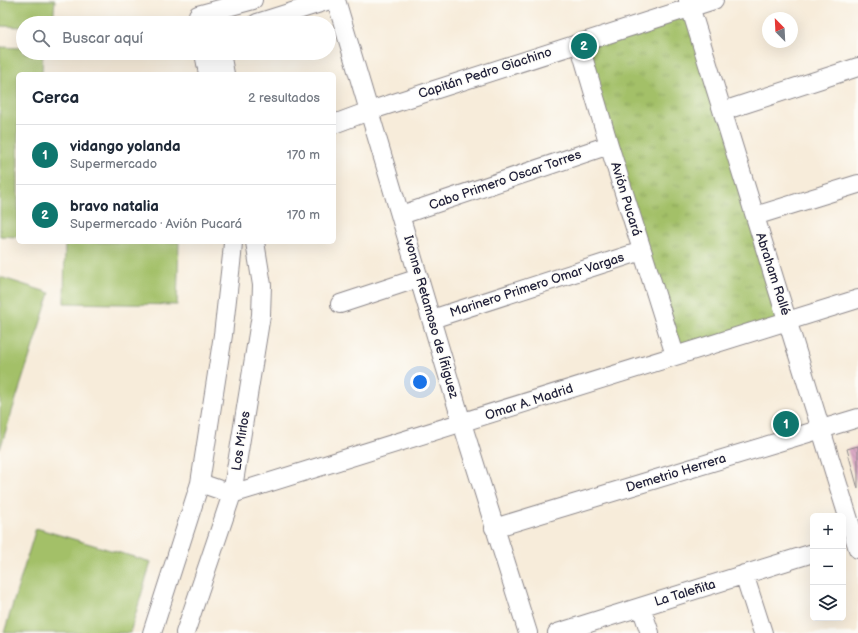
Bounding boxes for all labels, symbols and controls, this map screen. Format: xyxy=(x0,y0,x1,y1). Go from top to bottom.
north arrow xyxy=(762,12,798,48)
search box xyxy=(16,16,336,60)
icon: search xyxy=(30,27,52,49)
text: Buscar aquí xyxy=(62,29,143,48)
pin: 2 xyxy=(571,31,597,61)
street label: Capitán Pedro Giachino xyxy=(416,44,554,102)
text: Cerca xyxy=(32,88,79,108)
text: 2 resultados xyxy=(248,90,320,106)
text: vidango yolanda xyxy=(70,137,181,156)
street label: Cabo Primero Oscar Torres xyxy=(427,146,584,214)
text: 1 xyxy=(42,147,48,163)
text: 170 m xyxy=(287,147,320,163)
text: Supermercado xyxy=(70,156,157,172)
street label: Avión Pucará xyxy=(607,160,645,238)
text: bravo natalia xyxy=(70,197,159,216)
text: 2 xyxy=(41,207,49,223)
text: 170 m xyxy=(287,207,320,223)
text: Supermercado · Avión Pucará xyxy=(70,216,242,232)
street label: Abraham Rallé xyxy=(752,231,794,318)
street label: Ivonne Retamoso de Íñiguez xyxy=(400,234,463,401)
street label: Marinero Primero Omar Vargas xyxy=(448,249,627,321)
your location xyxy=(410,372,430,392)
street label: Omar A. Madrid xyxy=(483,380,575,424)
pin: 1 xyxy=(773,409,799,439)
street label: Los Mirlos xyxy=(228,410,254,472)
street label: Demetrio Herrera xyxy=(624,450,728,496)
map controls xyxy=(810,513,846,621)
button: + xyxy=(810,513,846,549)
button: − xyxy=(810,549,846,585)
street label: La Taleñita xyxy=(652,576,718,610)
button: layers xyxy=(810,585,846,621)

